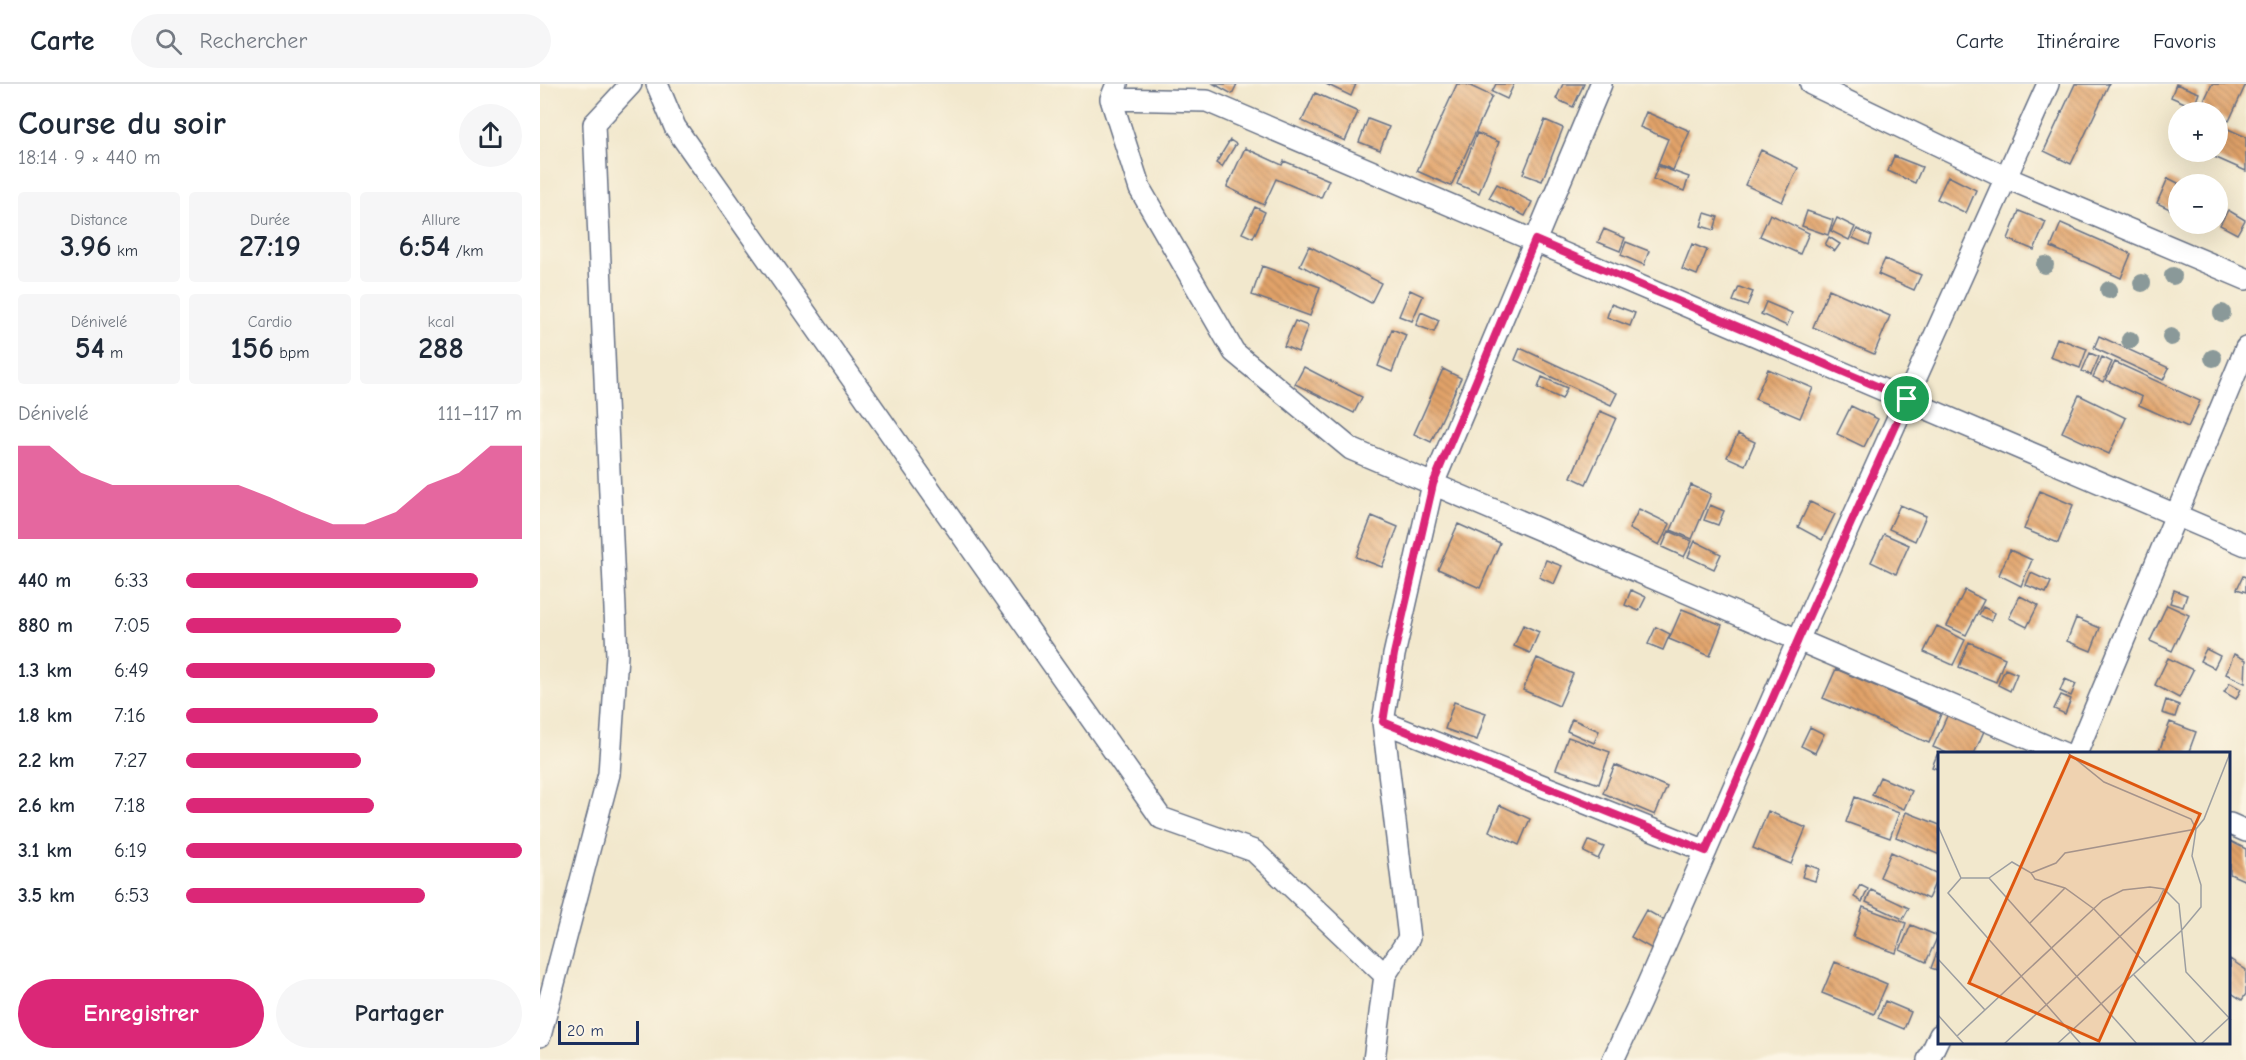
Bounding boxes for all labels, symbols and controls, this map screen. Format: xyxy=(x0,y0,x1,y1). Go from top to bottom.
search box xyxy=(131,14,551,68)
text: Carte xyxy=(30,25,95,57)
icon: search xyxy=(152,25,185,58)
text: Rechercher xyxy=(200,28,307,54)
text: Carte xyxy=(1956,29,2004,53)
text: Itinéraire xyxy=(2037,29,2120,53)
text: Favoris xyxy=(2153,29,2216,53)
map controls xyxy=(2168,102,2228,234)
button: + xyxy=(2168,102,2228,162)
text: Course du soir xyxy=(18,104,226,142)
button: share xyxy=(459,104,522,167)
text: 18:14 · 9 × 440 m xyxy=(18,146,161,169)
button: − xyxy=(2168,174,2228,234)
text: Distance xyxy=(70,211,128,229)
text: Durée xyxy=(250,211,290,229)
text: Allure xyxy=(422,211,460,229)
text: 3.96 xyxy=(60,229,112,264)
text: 27:19 xyxy=(239,229,301,264)
text: 6:54 xyxy=(398,229,450,264)
text: km xyxy=(112,242,138,260)
text: /km xyxy=(450,242,484,260)
text: Dénivelé xyxy=(71,313,127,331)
text: Cardio xyxy=(248,313,292,331)
text: kcal xyxy=(428,313,454,331)
text: 54 xyxy=(75,331,105,366)
text: 156 xyxy=(230,331,274,366)
text: 288 xyxy=(418,331,464,366)
text: m xyxy=(105,344,123,362)
text: bpm xyxy=(274,344,310,362)
pin xyxy=(1881,373,1932,424)
icon: arrive xyxy=(1890,382,1923,415)
text: Dénivelé xyxy=(18,402,89,425)
text: 111–117 m xyxy=(438,402,522,425)
text: 440 m xyxy=(18,569,71,592)
text: 6:33 xyxy=(114,569,149,592)
text: 880 m xyxy=(18,614,73,637)
text: 7:05 xyxy=(114,614,150,637)
text: 1.3 km xyxy=(18,659,72,682)
text: 6:49 xyxy=(114,659,149,682)
text: 1.8 km xyxy=(18,704,73,727)
text: 7:16 xyxy=(114,704,146,727)
text: 2.2 km xyxy=(18,749,74,772)
text: 7:27 xyxy=(114,749,147,772)
inset map xyxy=(1938,752,2231,1045)
text: 2.6 km xyxy=(18,794,75,817)
text: 7:18 xyxy=(114,794,145,817)
text: 3.1 km xyxy=(18,839,72,862)
text: 6:19 xyxy=(114,839,147,862)
text: 3.5 km xyxy=(18,884,75,907)
text: 6:53 xyxy=(114,884,149,907)
button: Enregistrer xyxy=(18,979,264,1048)
button: Partager xyxy=(276,979,522,1048)
scale bar xyxy=(558,1018,639,1046)
text: 20 m xyxy=(567,1022,604,1040)

